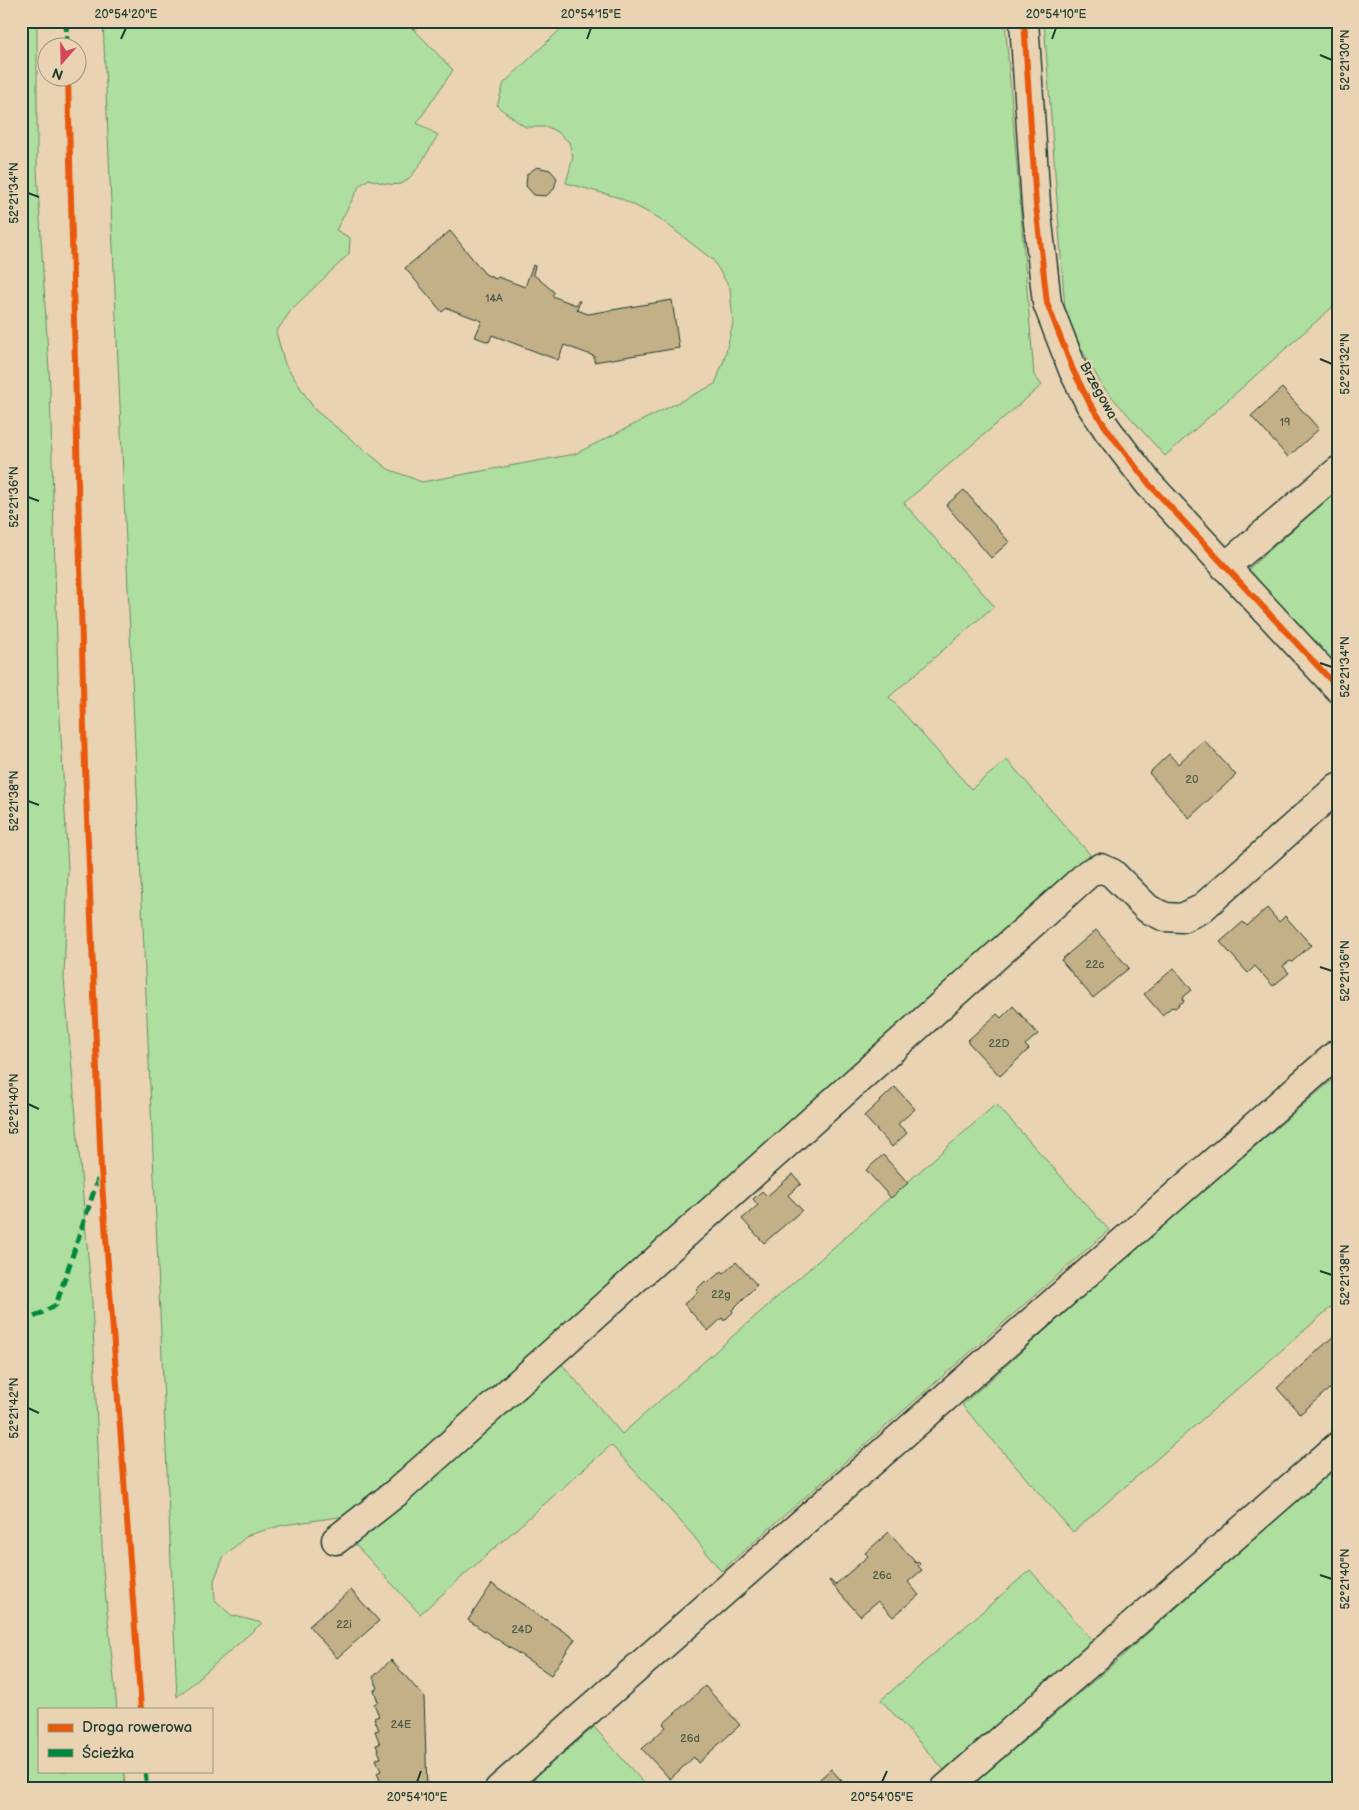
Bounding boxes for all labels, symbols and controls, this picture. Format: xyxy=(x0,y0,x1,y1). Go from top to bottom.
text: 20°54'20"E xyxy=(94,7,158,22)
text: 20°54'15"E xyxy=(561,7,621,22)
text: 20°54'10"E xyxy=(1026,7,1086,22)
text: 52°21'30"N xyxy=(1338,29,1353,91)
north arrow xyxy=(38,38,88,88)
text: N xyxy=(50,64,66,84)
text: 52°21'34"N xyxy=(7,162,22,224)
house number: 14A xyxy=(485,292,503,305)
text: 52°21'32"N xyxy=(1338,333,1353,395)
street label: Brzegowa xyxy=(1076,359,1121,422)
house number: 19 xyxy=(1280,416,1290,429)
text: 52°21'36"N xyxy=(7,466,22,528)
text: 52°21'34"N xyxy=(1338,636,1353,698)
text: 52°21'38"N xyxy=(7,770,22,832)
house number: 20 xyxy=(1186,773,1199,786)
text: 52°21'36"N xyxy=(1338,940,1353,1002)
house number: 22c xyxy=(1086,958,1105,971)
house number: 22D xyxy=(989,1037,1010,1050)
text: 52°21'40"N xyxy=(7,1073,22,1135)
text: 52°21'38"N xyxy=(1338,1244,1353,1306)
house number: 22g xyxy=(711,1288,731,1301)
text: 52°21'42"N xyxy=(7,1377,22,1439)
text: 52°21'40"N xyxy=(1338,1548,1353,1610)
house number: 26c xyxy=(872,1569,892,1582)
house number: 22i xyxy=(336,1618,352,1631)
house number: 24D xyxy=(511,1623,533,1636)
legend xyxy=(38,1708,212,1772)
text: Droga rowerowa xyxy=(82,1718,192,1737)
house number: 24E xyxy=(391,1718,411,1731)
house number: 26d xyxy=(680,1732,700,1745)
text: Ścieżka xyxy=(82,1744,134,1763)
text: 20°54'10"E xyxy=(387,1790,447,1805)
text: 20°54'05"E xyxy=(851,1790,914,1805)

